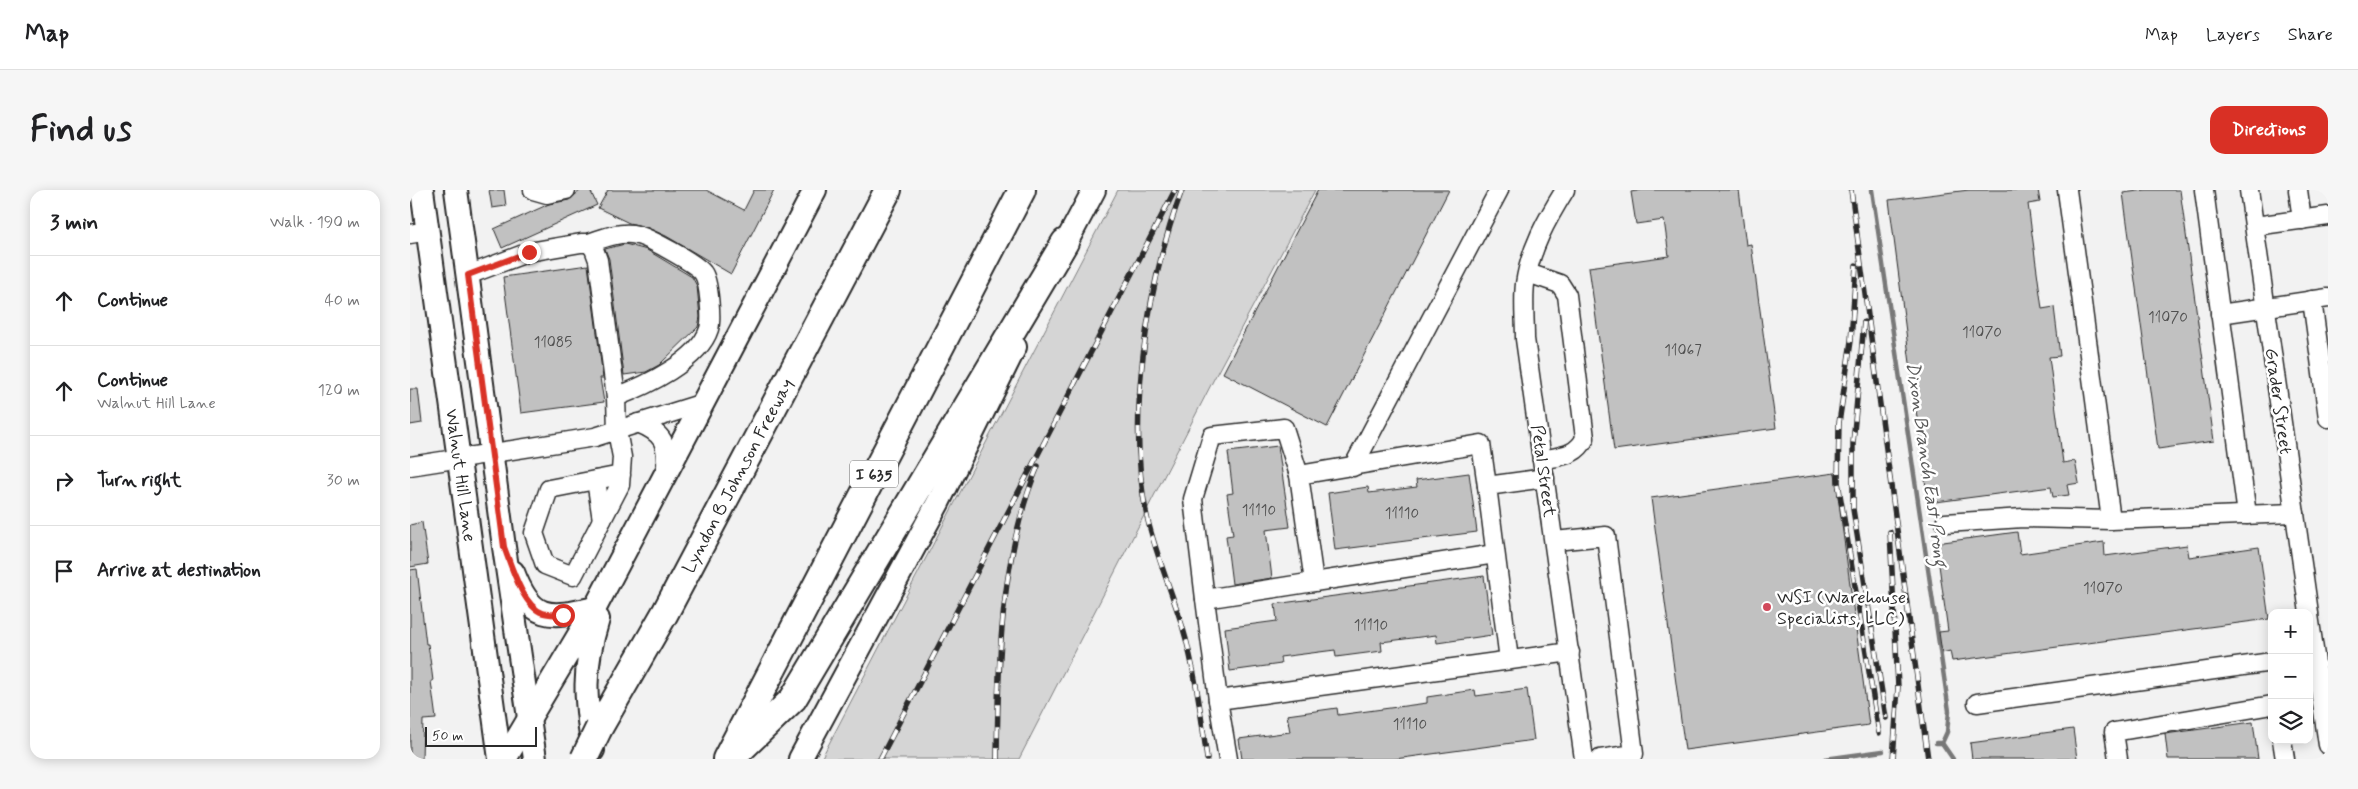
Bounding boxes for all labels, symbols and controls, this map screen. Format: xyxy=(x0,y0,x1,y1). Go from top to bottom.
text: Map xyxy=(25,19,69,50)
text: Map xyxy=(2145,23,2178,47)
text: Layers xyxy=(2206,23,2260,47)
text: Share xyxy=(2288,23,2333,47)
button: Directions xyxy=(2210,106,2328,154)
text: Find us xyxy=(30,107,132,153)
text: 3 min xyxy=(50,209,98,237)
text: Walk · 190 m xyxy=(270,212,360,233)
route end xyxy=(518,241,541,264)
icon: ahead xyxy=(50,287,78,315)
text: Continue xyxy=(97,288,168,313)
text: 40 m xyxy=(324,290,360,311)
house number: 11070 xyxy=(2148,308,2188,328)
house number: 11070 xyxy=(1962,323,2002,343)
house number: 11085 xyxy=(534,333,572,353)
house number: 11067 xyxy=(1664,341,1702,361)
street label: Grader Street xyxy=(2259,346,2297,456)
water label: Dixon Branch East Prong xyxy=(1898,360,1954,571)
text: Continue xyxy=(97,368,168,393)
street label: Lyndon B Johnson Freeway xyxy=(677,375,799,577)
icon: ahead xyxy=(50,377,78,405)
text: 120 m xyxy=(318,380,360,401)
text: Walnut Hill Lane xyxy=(97,393,216,414)
street label: Walnut Hill Lane xyxy=(439,408,481,543)
street label: Petal Street xyxy=(1525,423,1561,519)
road number: I 635 xyxy=(850,460,898,488)
icon: right xyxy=(50,467,78,495)
text: Turn right xyxy=(97,468,181,493)
text: 30 m xyxy=(327,470,360,491)
house number: 11110 xyxy=(1242,501,1276,521)
house number: 11110 xyxy=(1385,504,1419,524)
icon: arrive xyxy=(50,557,78,585)
text: Arrive at destination xyxy=(97,558,261,583)
house number: 11070 xyxy=(2083,579,2123,599)
place label: WSI (Warehouse Specialists, LLC) xyxy=(1777,586,1906,631)
marker: WSI (Warehouse Specialists, LLC) xyxy=(1761,601,1773,613)
route start xyxy=(552,604,575,627)
map controls xyxy=(2268,609,2313,744)
button: + xyxy=(2268,609,2313,654)
house number: 11110 xyxy=(1354,616,1388,636)
button: − xyxy=(2268,654,2313,699)
button: layers xyxy=(2268,699,2313,744)
house number: 11110 xyxy=(1393,715,1427,735)
scale bar xyxy=(425,724,538,747)
text: 50 m xyxy=(432,727,463,745)

